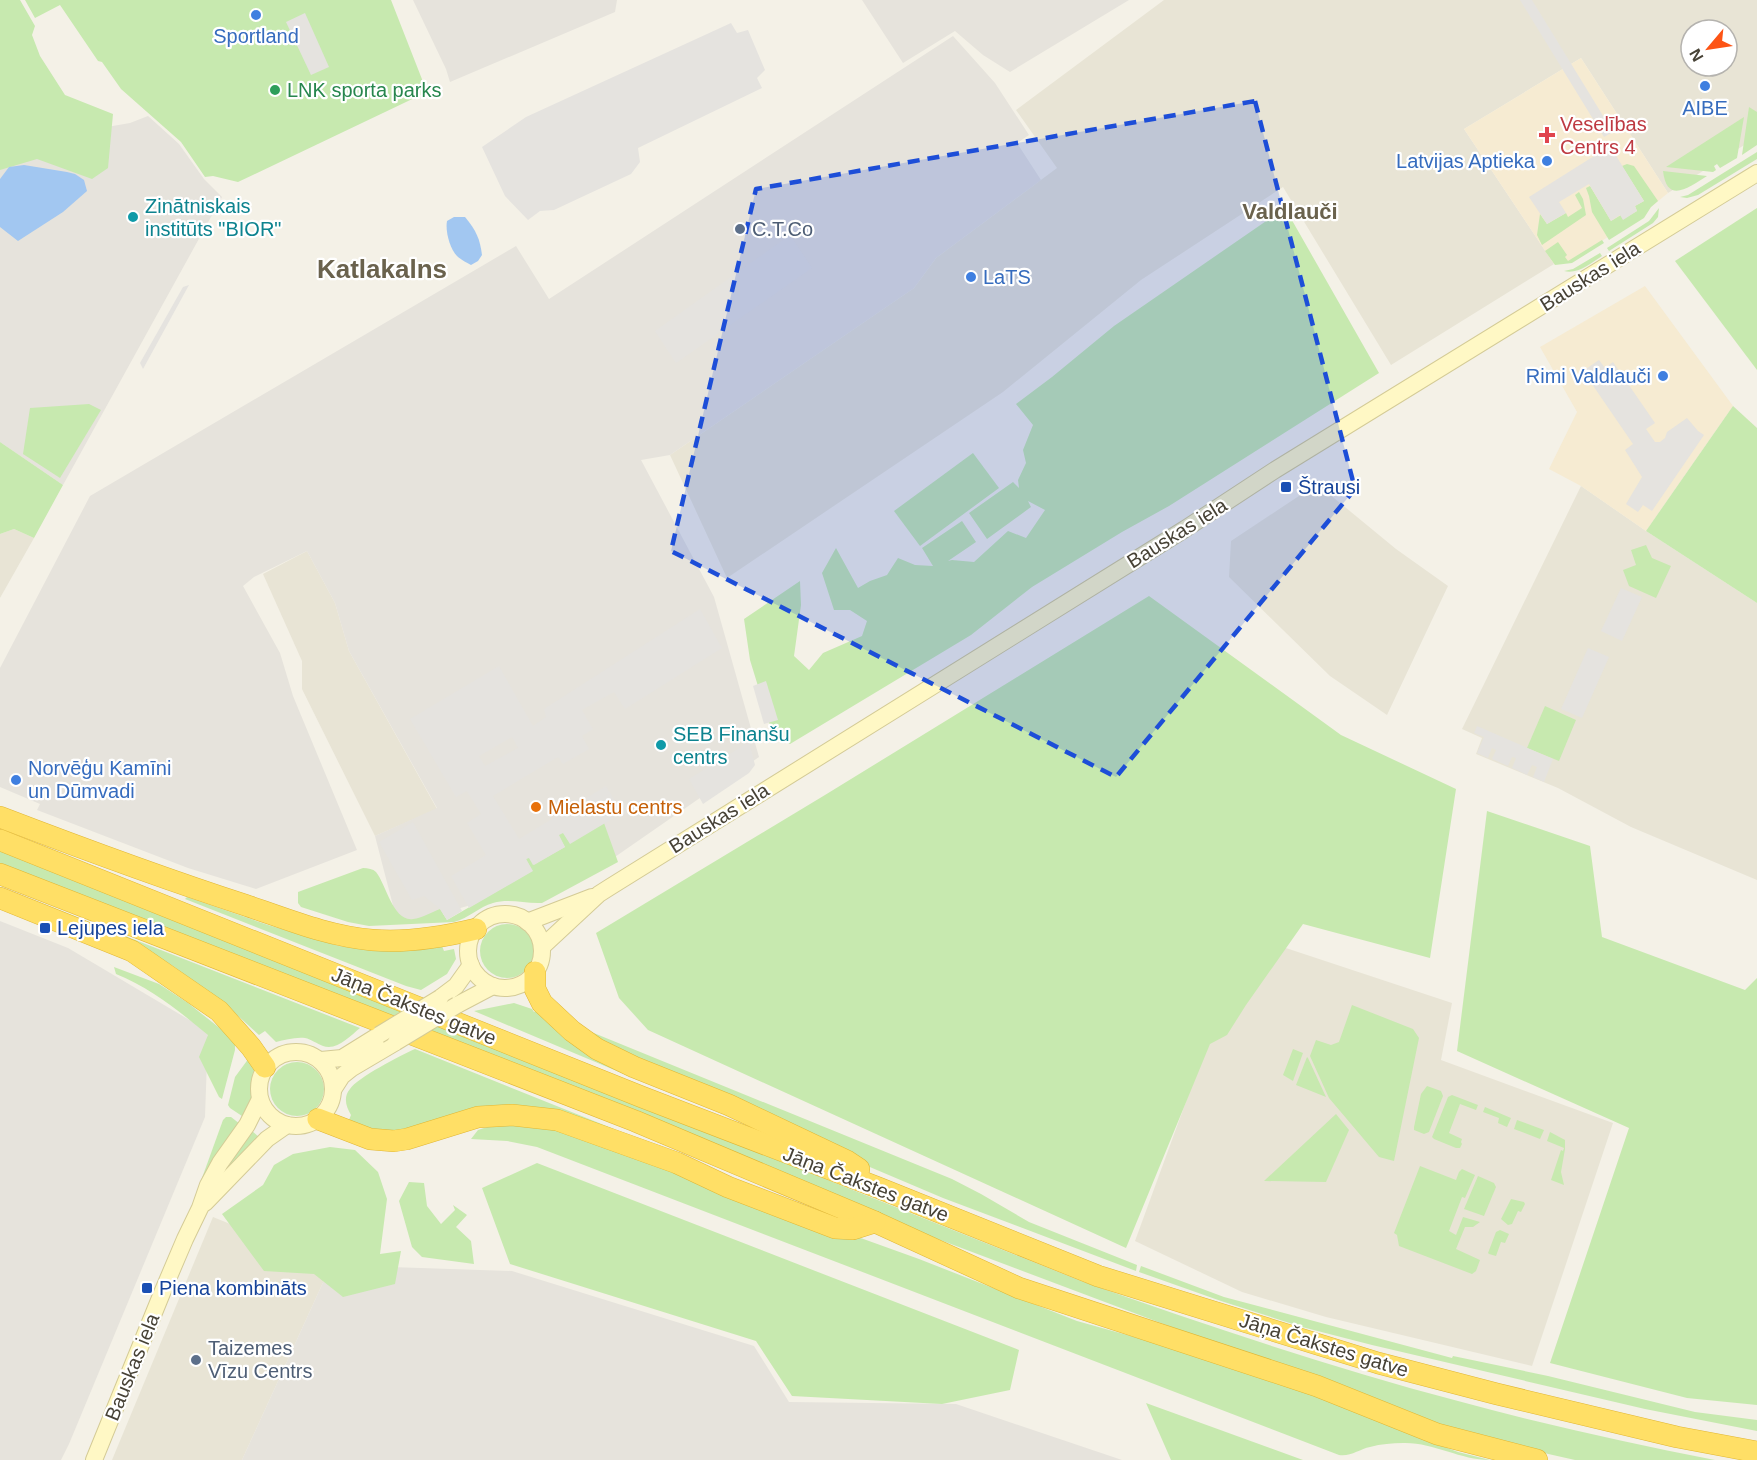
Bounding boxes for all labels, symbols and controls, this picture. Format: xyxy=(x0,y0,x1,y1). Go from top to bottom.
marker: Sportland xyxy=(249,8,263,22)
north arrow xyxy=(1679,18,1739,78)
place label: Sportland xyxy=(213,25,299,47)
text: N xyxy=(1686,46,1707,64)
place label: LNK sporta parks xyxy=(287,79,442,101)
marker: AIBE xyxy=(1698,79,1712,93)
marker: LNK sporta parks xyxy=(268,83,282,97)
place label: AIBE xyxy=(1682,97,1728,119)
place label: Veselības Centrs 4 xyxy=(1560,113,1647,158)
marker: Veselības Centrs 4 xyxy=(1538,126,1556,144)
place label: Latvijas Aptieka xyxy=(1396,150,1536,172)
marker: Latvijas Aptieka xyxy=(1540,154,1554,168)
place label: Zinātniskais institūts "BIOR" xyxy=(145,195,281,240)
district label: Valdlauči xyxy=(1242,199,1338,224)
marker: Zinātniskais institūts "BIOR" xyxy=(126,210,140,224)
place label: C.T.Co xyxy=(752,218,813,240)
marker: C.T.Co xyxy=(733,222,747,236)
street label: Bauskas iela xyxy=(1536,236,1645,315)
district label: Katlakalns xyxy=(317,254,447,284)
place label: LaTS xyxy=(983,266,1031,288)
marker: LaTS xyxy=(964,270,978,284)
place label: Rimi Valdlauči xyxy=(1526,365,1651,387)
marker: Rimi Valdlauči xyxy=(1656,369,1670,383)
place label: Štrausi xyxy=(1298,476,1360,498)
marker: Štrausi xyxy=(1279,480,1293,494)
street label: Bauskas iela xyxy=(1123,493,1232,572)
place label: SEB Finanšu centrs xyxy=(673,723,790,768)
marker: SEB Finanšu centrs xyxy=(654,738,668,752)
place label: Norvēģu Kamīni un Dūmvadi xyxy=(28,757,171,802)
marker: Norvēģu Kamīni un Dūmvadi xyxy=(9,773,23,787)
street label: Bauskas iela xyxy=(665,778,774,857)
place label: Mielastu centrs xyxy=(548,796,683,818)
marker: Mielastu centrs xyxy=(529,800,543,814)
place label: Lejupes iela xyxy=(57,917,165,939)
marker: Lejupes iela xyxy=(38,921,52,935)
street label: Jāņa Čakstes gatve xyxy=(328,963,500,1049)
street label: Jāņa Čakstes gatve xyxy=(780,1142,952,1226)
place label: Piena kombināts xyxy=(159,1277,307,1299)
marker: Piena kombināts xyxy=(140,1281,154,1295)
street label: Bauskas iela xyxy=(101,1309,164,1424)
street label: Jāņa Čakstes gatve xyxy=(1237,1309,1411,1381)
place label: Taizemes Vīzu Centrs xyxy=(208,1337,312,1382)
marker: Taizemes Vīzu Centrs xyxy=(189,1353,203,1367)

